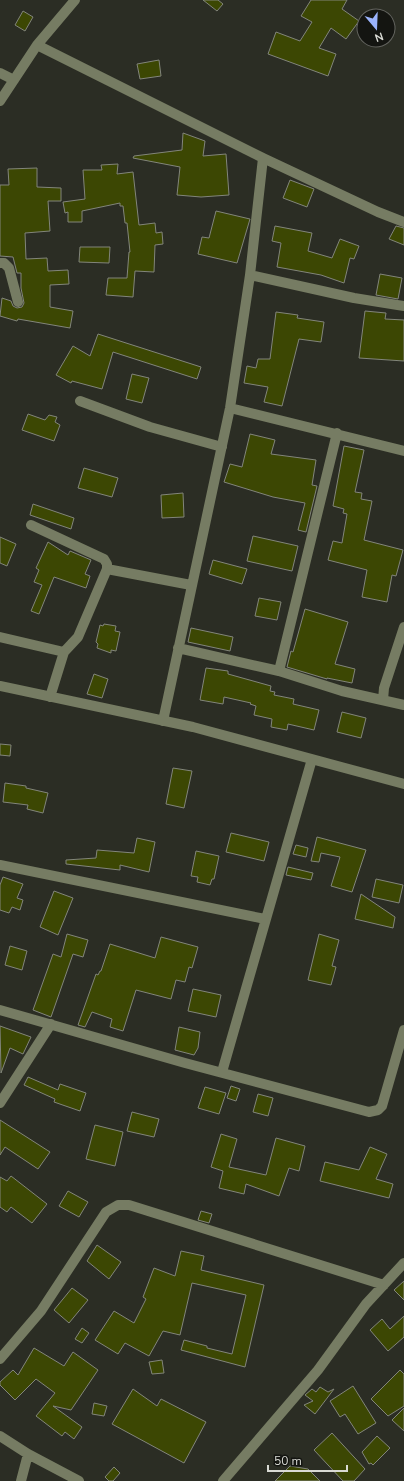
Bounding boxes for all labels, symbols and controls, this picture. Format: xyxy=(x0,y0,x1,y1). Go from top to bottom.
north arrow xyxy=(356,8,396,48)
text: N xyxy=(373,29,385,45)
scale bar xyxy=(268,1447,347,1473)
text: 50 m xyxy=(274,1453,302,1469)

